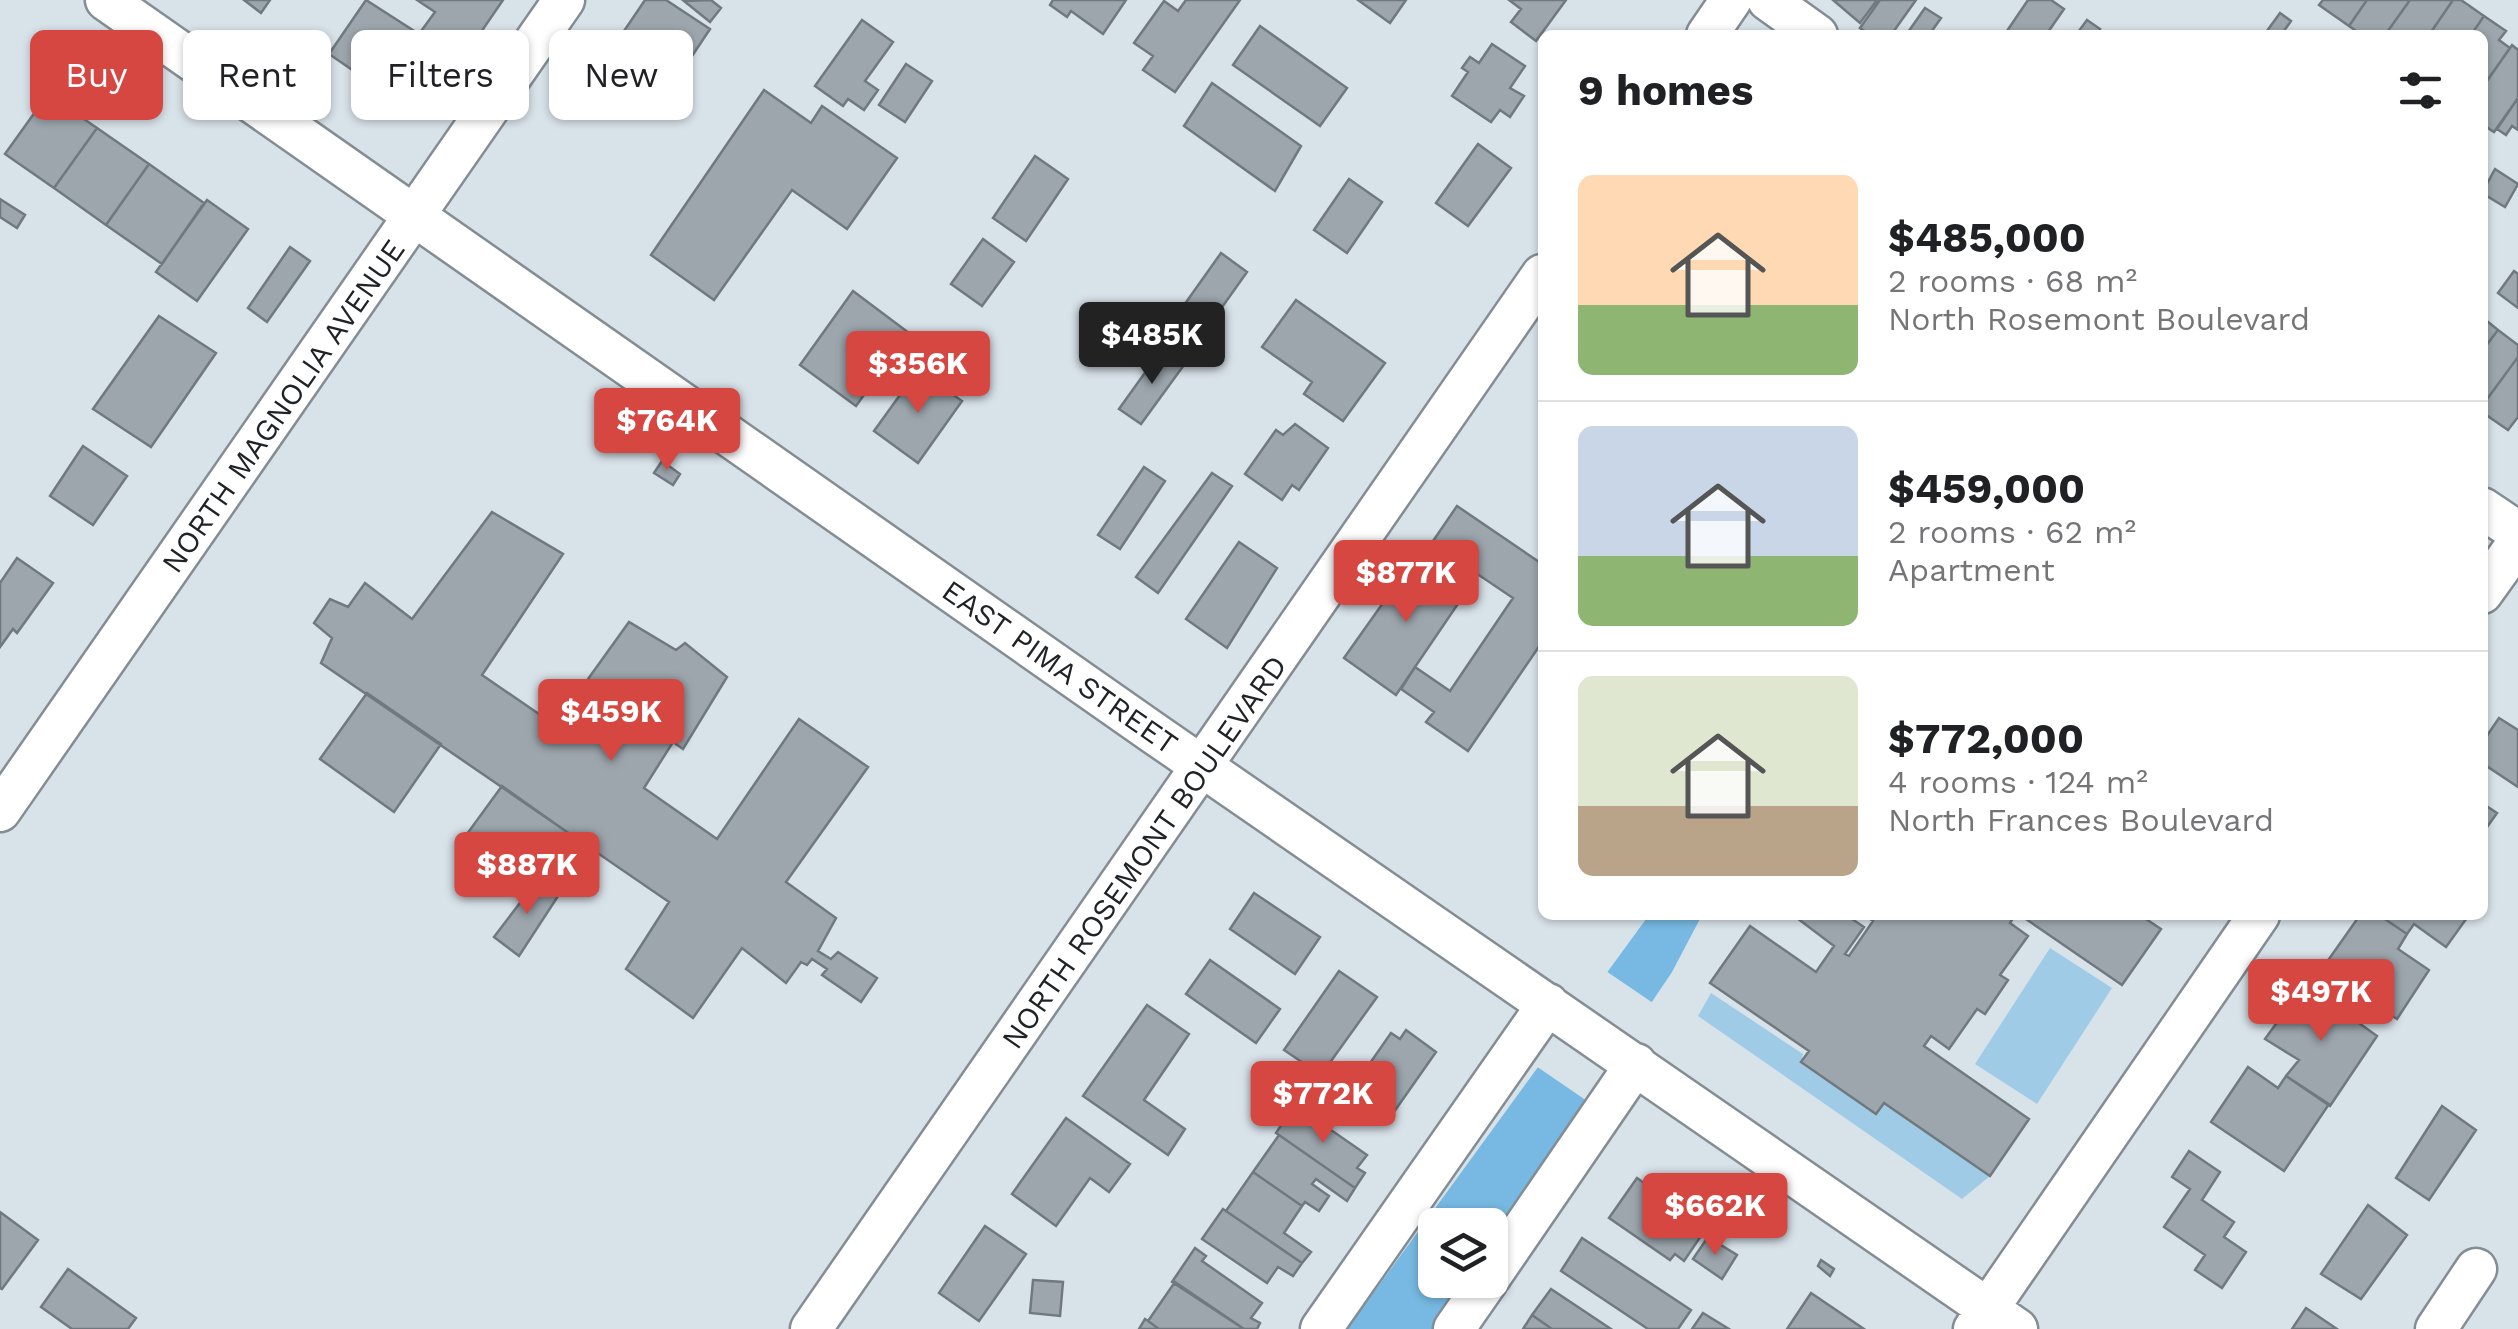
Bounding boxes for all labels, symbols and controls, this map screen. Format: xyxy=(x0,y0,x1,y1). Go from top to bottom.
chip: Buy xyxy=(30,30,163,120)
chip: Rent xyxy=(183,30,331,120)
chip: Filters xyxy=(351,30,529,120)
chip: New xyxy=(549,30,693,120)
icon: filters xyxy=(2393,63,2448,118)
text: 9 homes xyxy=(1578,66,1753,115)
text: $485,000 xyxy=(1888,213,2086,262)
icon: home xyxy=(1658,215,1778,335)
street label: NORTH MAGNOLIA AVENUE xyxy=(154,233,412,579)
text: 2 rooms · 68 m² xyxy=(1888,262,2137,300)
text: North Rosemont Boulevard xyxy=(1888,300,2310,338)
pin: $485K xyxy=(1082,302,1222,387)
text: $485K xyxy=(1101,315,1203,353)
pin: $356K xyxy=(848,331,988,416)
text: $356K xyxy=(868,344,968,382)
pin: $764K xyxy=(597,388,737,473)
text: $764K xyxy=(616,401,718,439)
text: $459,000 xyxy=(1888,464,2085,513)
icon: home xyxy=(1658,466,1778,586)
text: 2 rooms · 62 m² xyxy=(1888,513,2136,551)
pin: $877K xyxy=(1336,540,1476,625)
text: Apartment xyxy=(1888,551,2055,589)
text: $877K xyxy=(1356,553,1456,591)
street label: EAST PIMA STREET xyxy=(936,573,1184,761)
street label: NORTH ROSEMONT BOULEVARD xyxy=(994,649,1294,1055)
pin: $459K xyxy=(541,679,681,764)
text: $459K xyxy=(560,692,662,730)
text: $772,000 xyxy=(1888,714,2084,763)
icon: home xyxy=(1658,716,1778,836)
text: 4 rooms · 124 m² xyxy=(1888,763,2148,801)
text: North Frances Boulevard xyxy=(1888,801,2274,839)
pin: $887K xyxy=(457,832,597,917)
text: $887K xyxy=(476,845,578,883)
pin: $497K xyxy=(2251,959,2391,1044)
text: $497K xyxy=(2270,972,2372,1010)
pin: $772K xyxy=(1253,1061,1393,1146)
text: $772K xyxy=(1273,1074,1373,1112)
pin: $662K xyxy=(1645,1173,1785,1258)
text: $662K xyxy=(1664,1186,1766,1224)
map controls xyxy=(1418,1208,1508,1298)
button: layers xyxy=(1418,1208,1508,1298)

